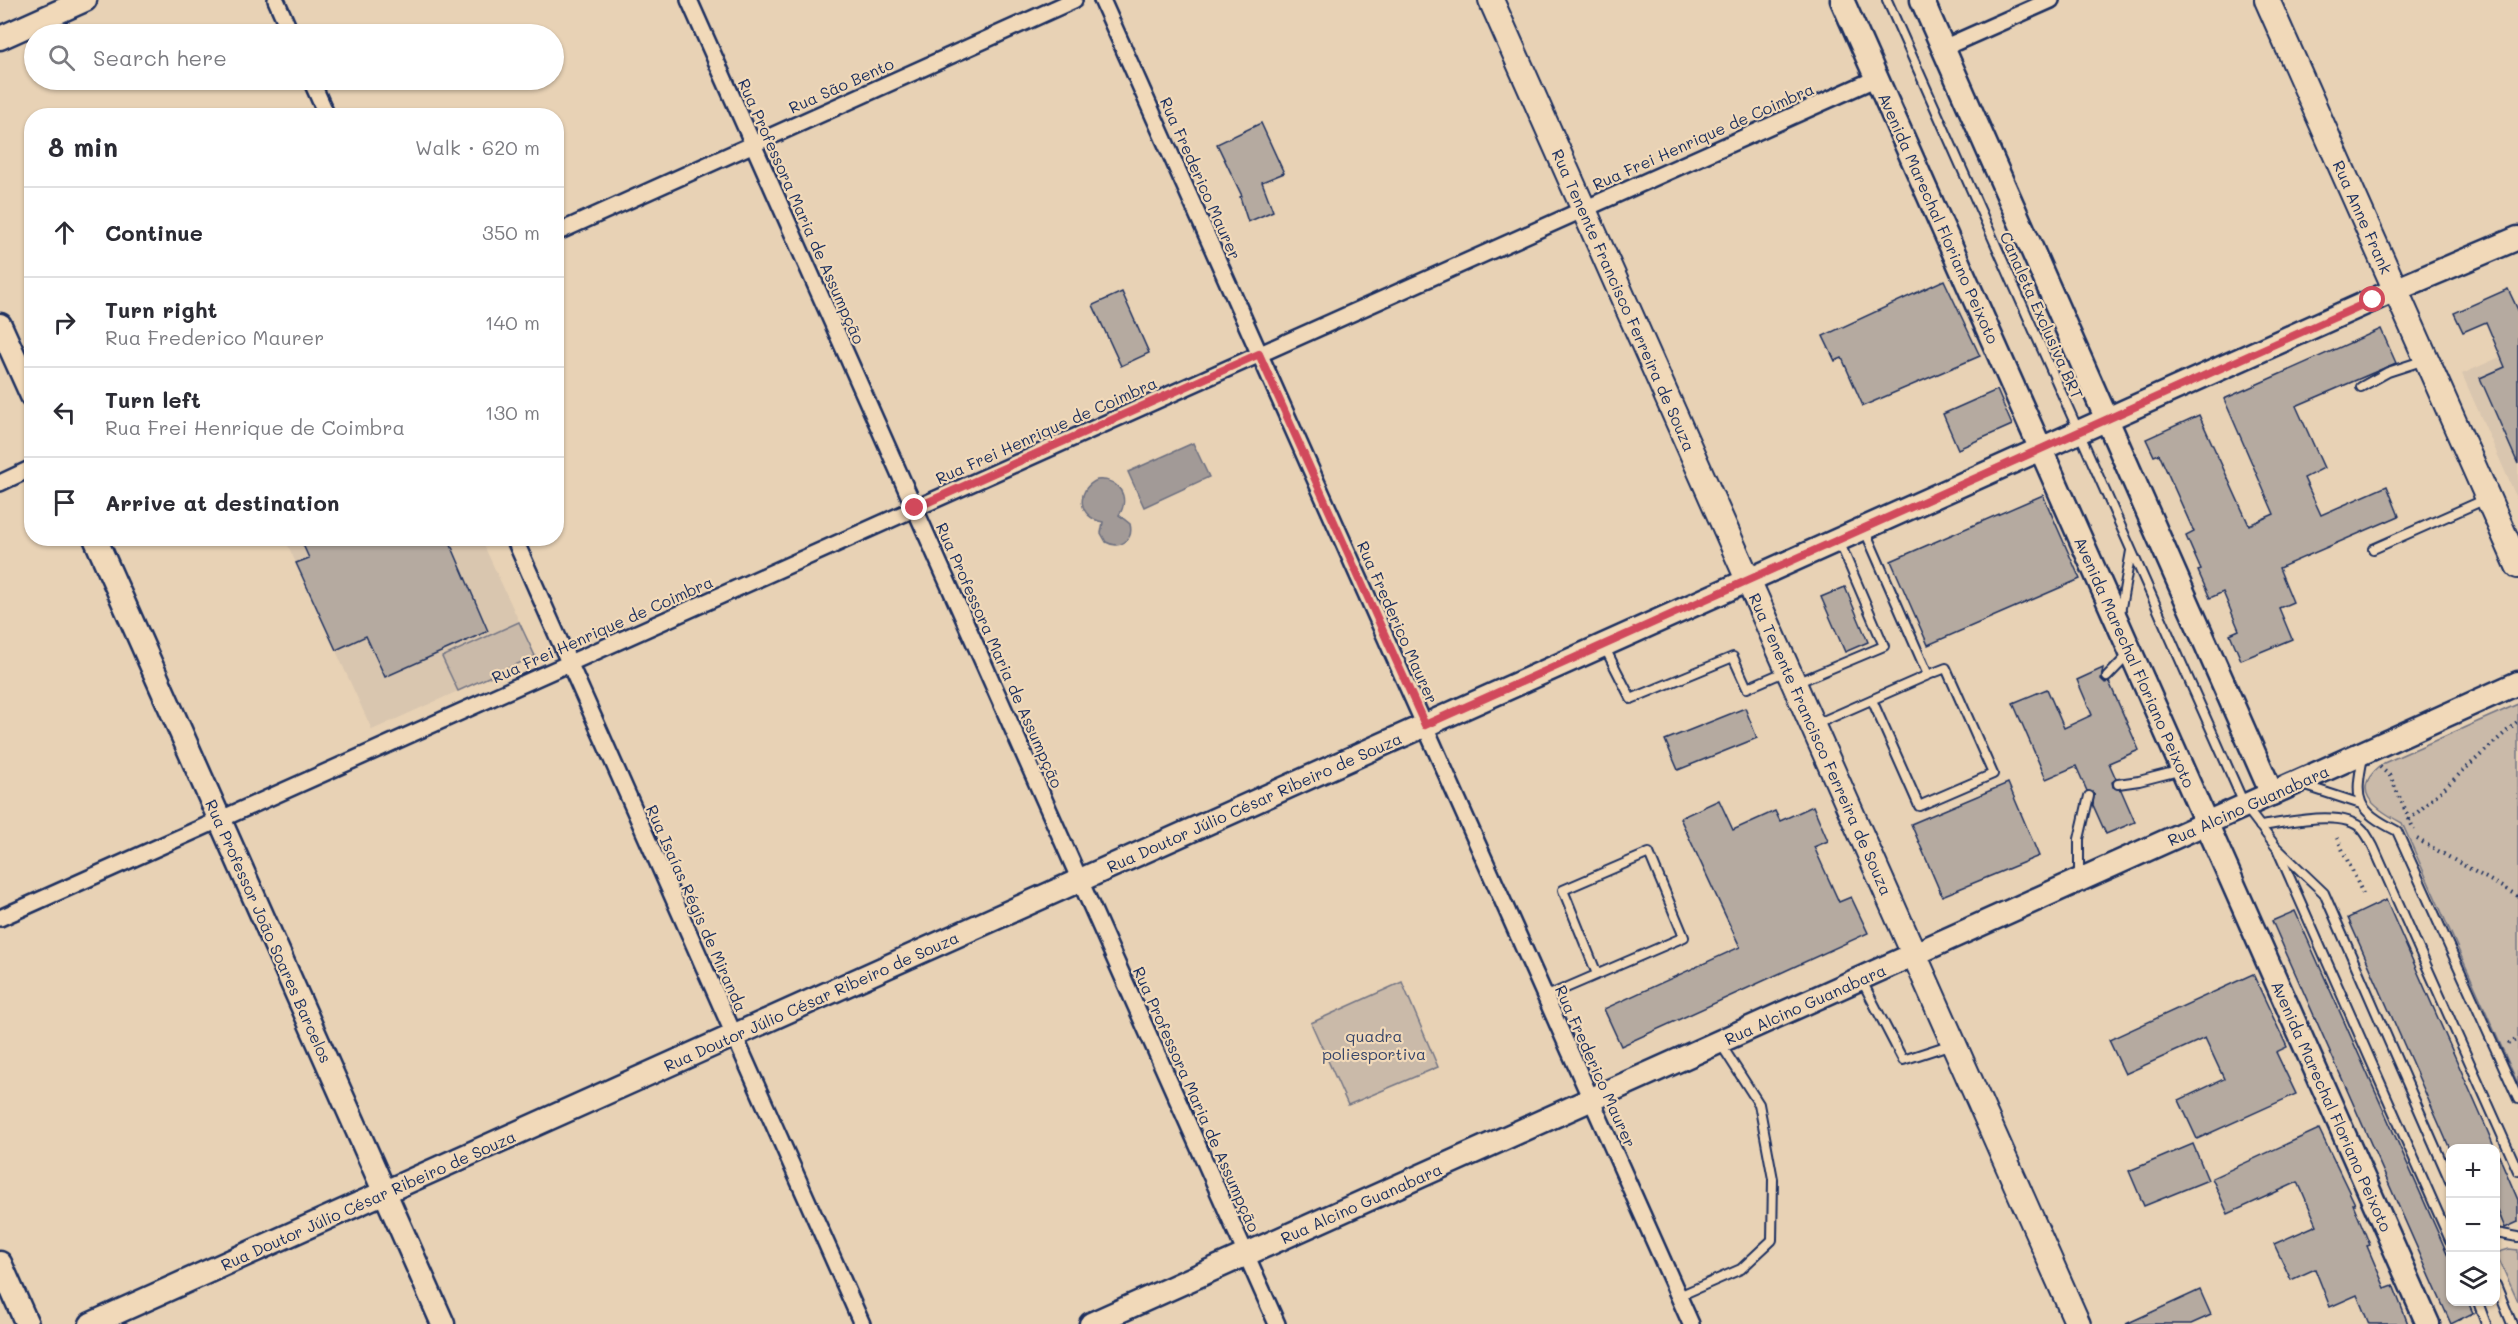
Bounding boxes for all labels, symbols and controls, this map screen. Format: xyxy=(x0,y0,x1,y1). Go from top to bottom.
search box xyxy=(24,24,564,90)
icon: search xyxy=(45,41,78,74)
text: Search here xyxy=(93,43,227,72)
street label: Rua São Bento xyxy=(785,52,897,118)
street label: Rua Professora Maria de Assumpção xyxy=(734,75,870,347)
street label: Rua Frei Henrique de Coimbra xyxy=(1589,78,1817,194)
street label: Avenida Marechal Floriano Peixoto xyxy=(1874,89,2004,347)
street label: Rua Frederico Maurer xyxy=(1156,94,1246,262)
text: 8 min xyxy=(48,130,118,164)
text: Walk · 620 m xyxy=(415,134,540,160)
street label: Rua Tenente Francisco Ferreira de Souza xyxy=(1548,146,1700,454)
street label: Rua Anne Frank xyxy=(2329,157,2397,277)
icon: ahead xyxy=(48,216,81,249)
text: Continue xyxy=(105,218,203,247)
text: 350 m xyxy=(482,219,540,245)
street label: Canaleta Exclusiva BRT xyxy=(1996,228,2088,402)
route start xyxy=(2359,286,2385,312)
text: Turn right xyxy=(105,295,217,324)
icon: right xyxy=(48,306,81,339)
text: 140 m xyxy=(485,309,540,335)
text: Rua Frederico Maurer xyxy=(105,324,324,350)
street label: Rua Frei Henrique de Coimbra xyxy=(932,372,1160,488)
text: Turn left xyxy=(105,385,201,414)
icon: left xyxy=(48,396,81,429)
text: 130 m xyxy=(485,399,540,425)
text: Rua Frei Henrique de Coimbra xyxy=(105,414,405,440)
icon: arrive xyxy=(48,486,81,519)
text: Arrive at destination xyxy=(105,488,340,517)
route end xyxy=(901,494,927,520)
street label: Rua Professora Maria de Assumpção xyxy=(932,519,1068,791)
street label: Avenida Marechal Floriano Peixoto xyxy=(2070,533,2200,791)
street label: Rua Frederico Maurer xyxy=(1353,538,1443,706)
street label: Rua Frei Henrique de Coimbra xyxy=(488,571,716,687)
street label: Rua Tenente Francisco Ferreira de Souza xyxy=(1745,590,1897,898)
street label: Rua Doutor Júlio César Ribeiro de Souza xyxy=(1103,727,1405,877)
street label: Rua Alcino Guanabara xyxy=(2164,760,2332,850)
street label: Rua Professor João Soares Barcelos xyxy=(201,796,337,1066)
street label: Rua Isaías Régis de Miranda xyxy=(642,801,752,1015)
street label: Rua Doutor Júlio César Ribeiro de Souza xyxy=(660,926,962,1076)
street label: Rua Alcino Guanabara xyxy=(1721,959,1889,1049)
street label: Rua Professora Maria de Assumpção xyxy=(1129,963,1265,1235)
street label: Avenida Marechal Floriano Peixoto xyxy=(2267,977,2397,1235)
street label: Rua Frederico Maurer xyxy=(1551,982,1641,1150)
park label: quadra poliesportiva xyxy=(1322,1025,1426,1064)
street label: Rua Doutor Júlio César Ribeiro de Souza xyxy=(217,1125,519,1275)
map controls xyxy=(2446,1144,2500,1306)
button: + xyxy=(2446,1144,2500,1198)
street label: Rua Alcino Guanabara xyxy=(1277,1158,1445,1248)
button: − xyxy=(2446,1198,2500,1252)
button: layers xyxy=(2446,1252,2500,1306)

